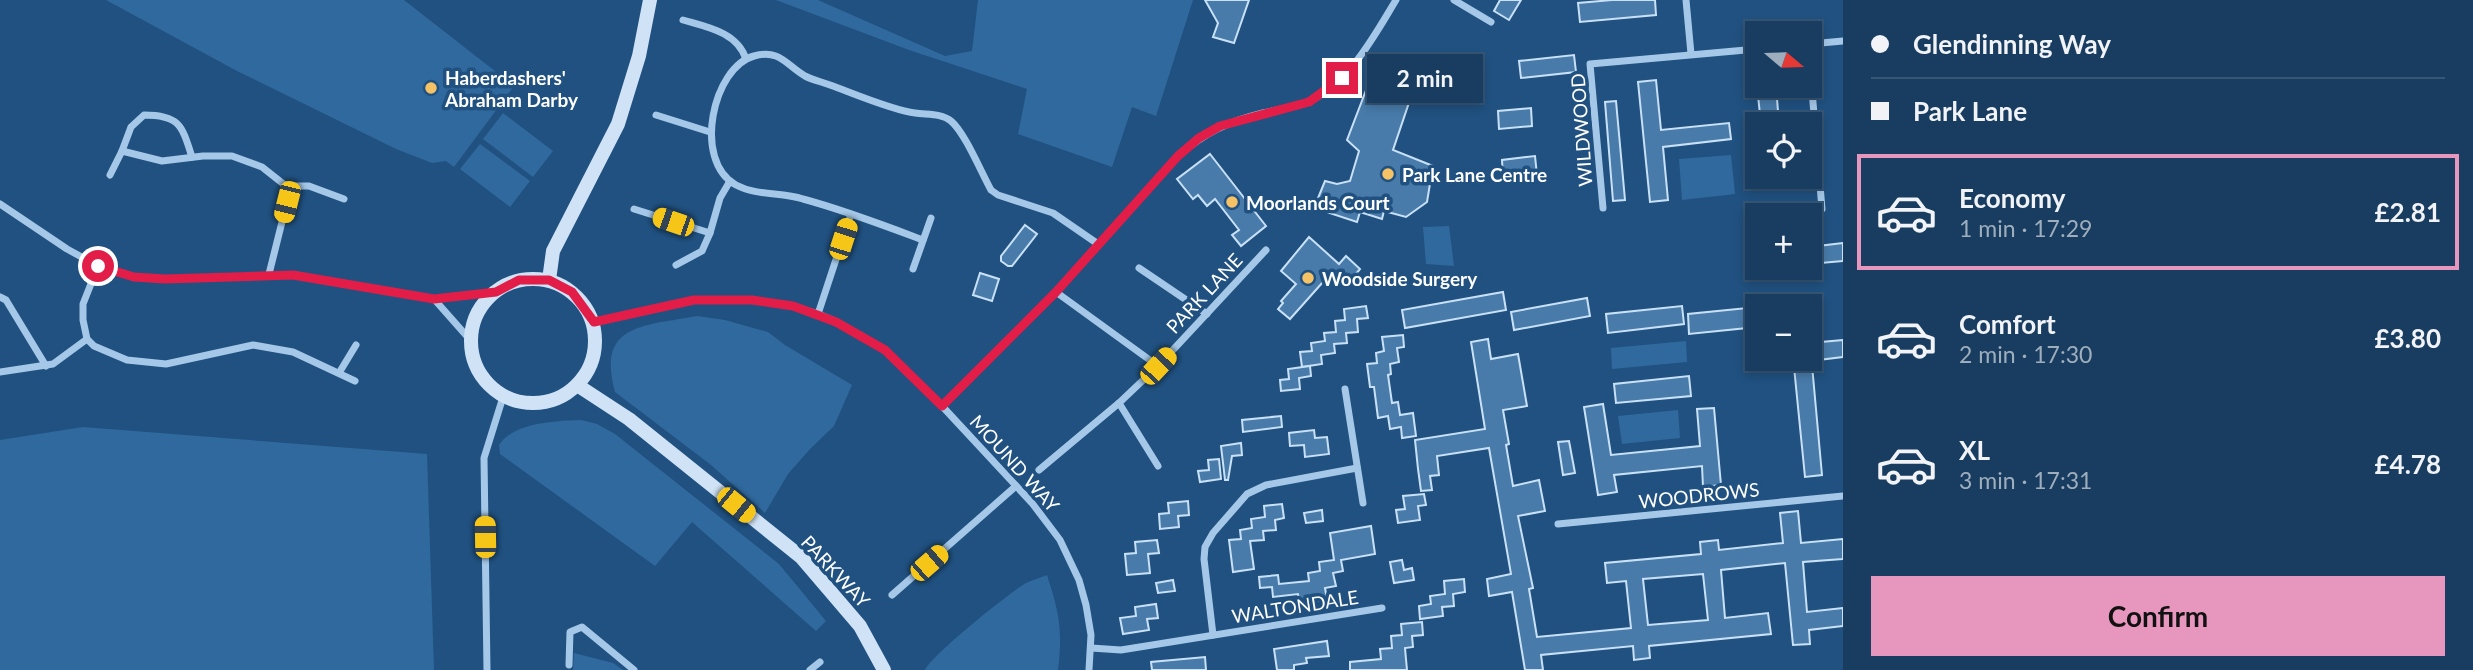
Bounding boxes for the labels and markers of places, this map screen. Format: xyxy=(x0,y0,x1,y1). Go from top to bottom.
place label: Haberdashers' Abraham Darby xyxy=(444,66,579,111)
marker: Haberdashers' Abraham Darby xyxy=(423,80,439,96)
place label: Park Lane Centre xyxy=(1402,163,1547,186)
marker: Park Lane Centre xyxy=(1380,166,1396,182)
place label: Moorlands Court xyxy=(1246,191,1390,214)
marker: Moorlands Court xyxy=(1224,194,1240,210)
place label: Woodside Surgery xyxy=(1322,267,1478,290)
marker: Woodside Surgery xyxy=(1300,270,1316,286)

